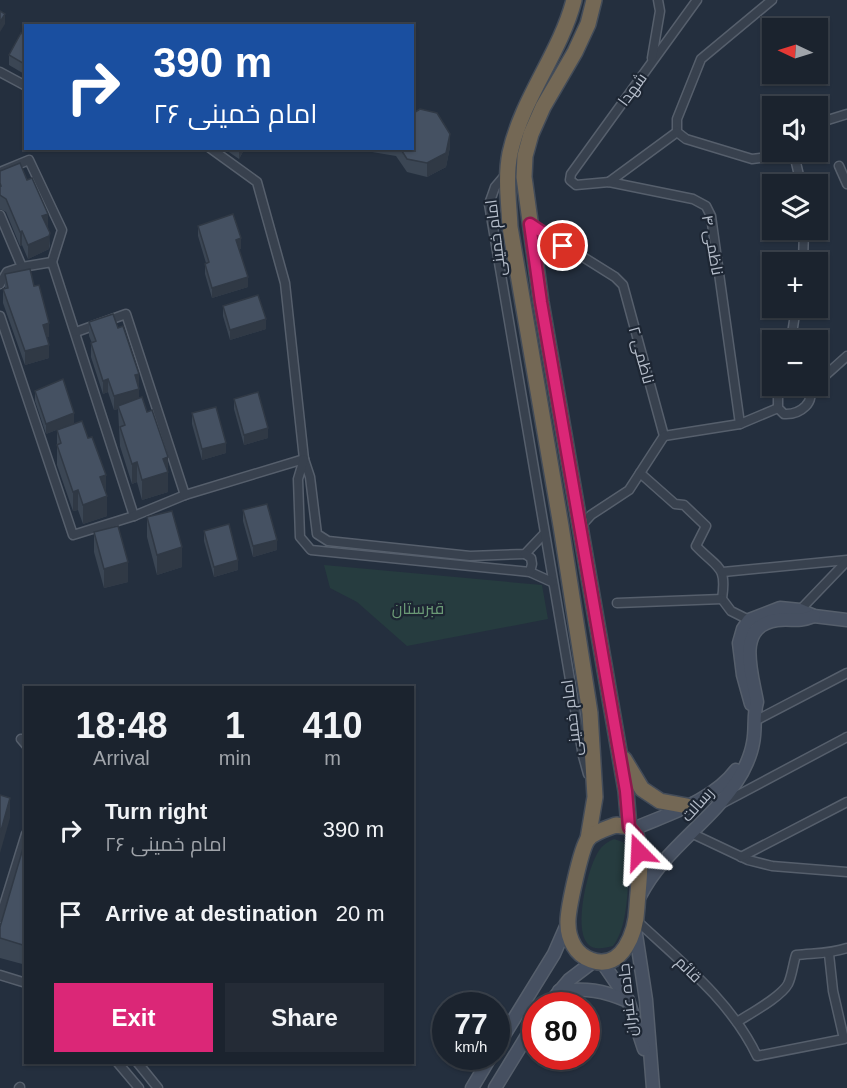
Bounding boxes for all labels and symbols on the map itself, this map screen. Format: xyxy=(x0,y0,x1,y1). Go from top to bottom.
north arrow xyxy=(762,18,828,84)
street label: شهدا xyxy=(615,69,652,110)
street label: امام خمینی xyxy=(482,198,512,277)
street label: ناظمی ۴ xyxy=(697,214,726,277)
pin xyxy=(537,220,588,271)
street label: ناظمی ۲ xyxy=(624,325,657,386)
park label: قبرستان xyxy=(392,600,444,619)
street label: امام خمینی xyxy=(558,678,588,757)
street label: رسالت xyxy=(678,784,718,825)
position arrow xyxy=(607,820,671,884)
street label: قائم xyxy=(670,953,705,988)
street label: جاده عنبران xyxy=(615,962,642,1038)
speed limit sign: 80 xyxy=(522,992,600,1070)

